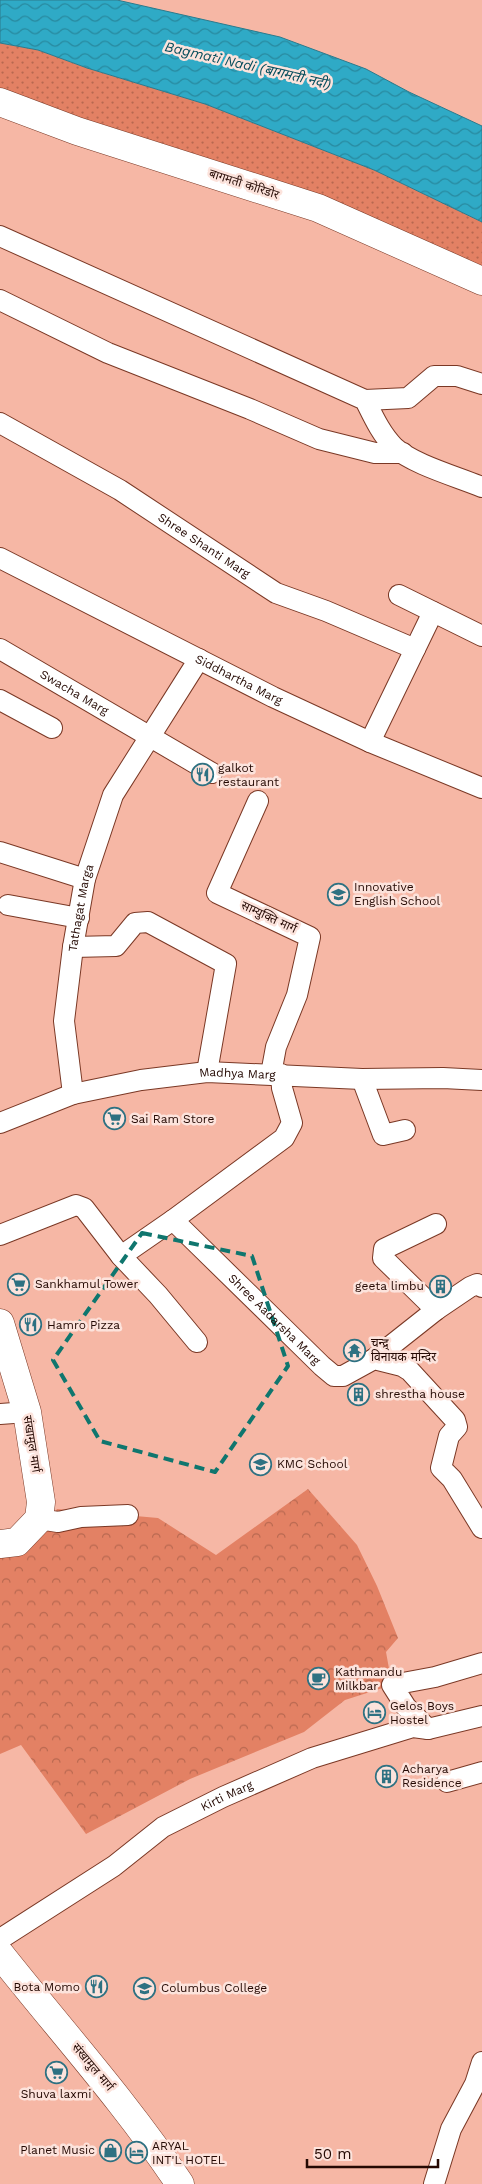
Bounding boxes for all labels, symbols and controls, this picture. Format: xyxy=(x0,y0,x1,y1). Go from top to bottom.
water label: Bagmati Nadi (बागमती नदी) xyxy=(163,38,333,92)
street label: बागमती कोरिडोर xyxy=(207,165,282,202)
street label: Shree Shanti Marg xyxy=(155,510,253,581)
street label: Siddhartha Marg xyxy=(193,652,285,708)
street label: Swacha Marg xyxy=(37,667,112,718)
place label: galkot restaurant xyxy=(218,761,279,789)
restaurant icon: galkot restaurant xyxy=(190,763,214,787)
street label: Tathagat Marga xyxy=(66,862,97,952)
place label: Innovative English School xyxy=(354,880,440,908)
school or university icon: Innovative English School xyxy=(326,882,350,906)
street label: साम्युक्ति मार्ग xyxy=(239,897,300,937)
street label: Madhya Marg xyxy=(199,1065,277,1082)
supermarket icon: Sai Ram Store xyxy=(103,1107,127,1131)
place label: Sai Ram Store xyxy=(131,1112,215,1126)
street label: Shree Aadarsha Marg xyxy=(225,1271,324,1368)
supermarket icon: Sankhamul Tower xyxy=(7,1272,31,1296)
building icon: geeta limbu xyxy=(428,1274,452,1298)
place label: Sankhamul Tower xyxy=(35,1277,138,1291)
place label: geeta limbu xyxy=(355,1279,424,1293)
restaurant icon: Hamro Pizza xyxy=(19,1313,43,1337)
place label: Hamro Pizza xyxy=(47,1318,120,1332)
place label: चन्द्र् विनायक मन्दिर xyxy=(371,1336,437,1364)
temple icon: चन्द्र् विनायक मन्दिर xyxy=(343,1338,367,1362)
building icon: shrestha house xyxy=(347,1382,371,1406)
place label: shrestha house xyxy=(375,1387,465,1401)
street label: संखामुल मार्ग xyxy=(20,1415,44,1475)
school or university icon: KMC School xyxy=(249,1452,273,1476)
place label: KMC School xyxy=(277,1457,348,1471)
place label: Kathmandu Milkbar xyxy=(335,1665,402,1693)
cafe icon: Kathmandu Milkbar xyxy=(307,1667,331,1691)
place label: Gelos Boys Hostel xyxy=(390,1699,454,1727)
hotel icon: Gelos Boys Hostel xyxy=(362,1701,386,1725)
place label: Acharya Residence xyxy=(402,1762,462,1790)
building icon: Acharya Residence xyxy=(374,1764,398,1788)
street label: Kirti Marg xyxy=(198,1778,256,1814)
restaurant icon: Bota Momo xyxy=(84,1975,108,1999)
school or university icon: Columbus College xyxy=(133,1976,157,2000)
place label: Bota Momo xyxy=(13,1980,80,1994)
place label: Columbus College xyxy=(161,1981,267,1995)
street label: संखामुल मार्ग xyxy=(68,2040,117,2095)
supermarket icon: Shuva laxmi xyxy=(44,2061,68,2085)
place label: Shuva laxmi xyxy=(21,2087,91,2101)
scale bar xyxy=(307,2136,438,2168)
shop icon: Planet Music xyxy=(99,2138,123,2162)
place label: ARYAL INT'L HOTEL xyxy=(152,2139,225,2167)
hotel icon: ARYAL INT'L HOTEL xyxy=(124,2141,148,2165)
place label: Planet Music xyxy=(20,2143,95,2157)
text: 50 m xyxy=(314,2145,351,2163)

